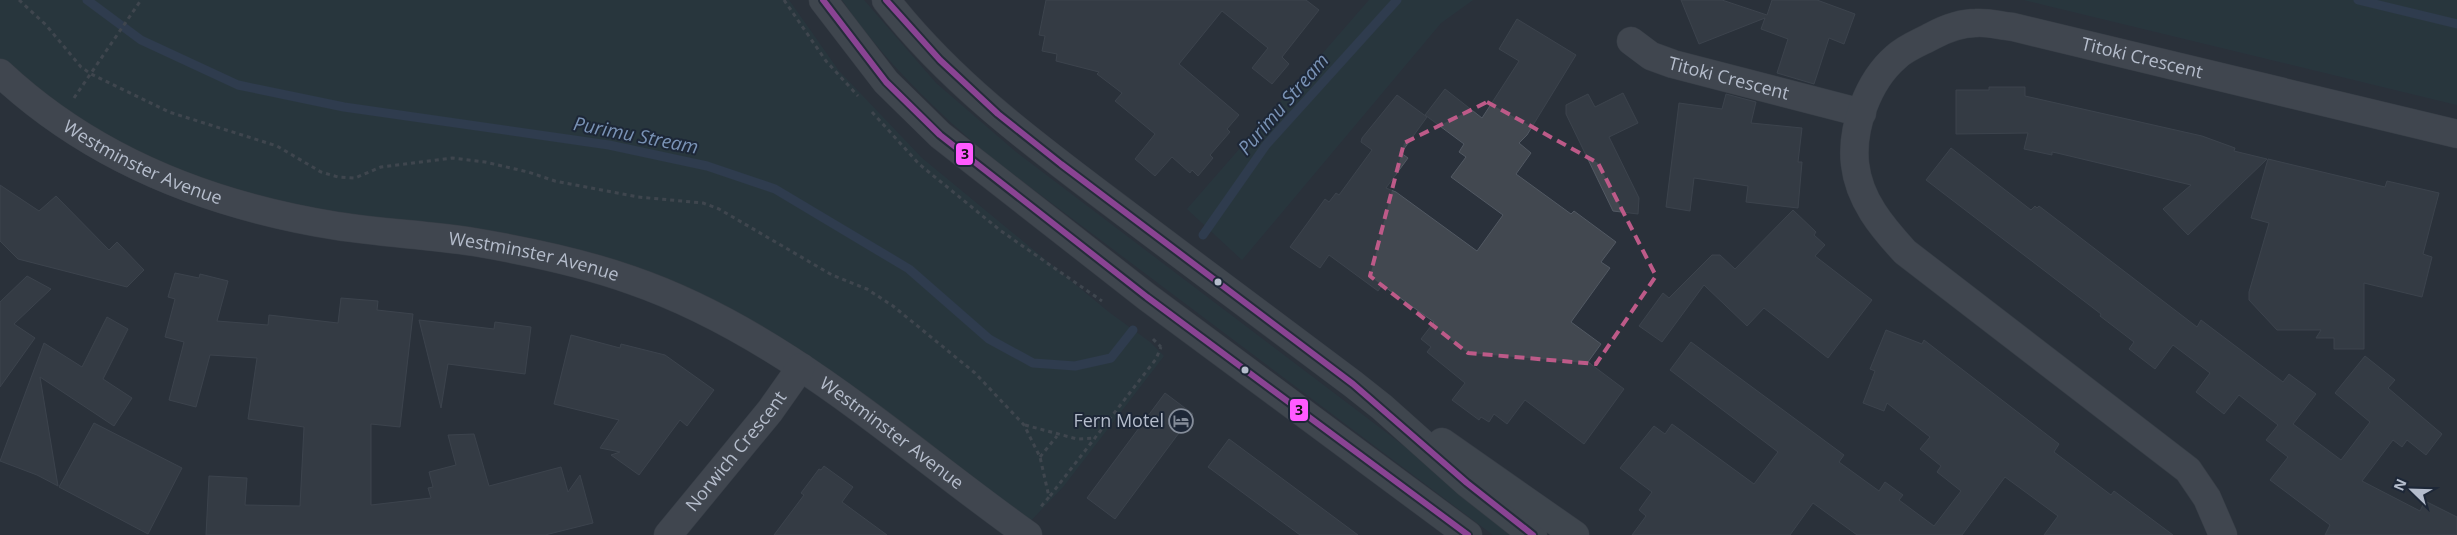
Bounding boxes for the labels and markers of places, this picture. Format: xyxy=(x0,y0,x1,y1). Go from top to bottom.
unlabelled marker xyxy=(1213,277,1223,287)
unlabelled marker xyxy=(1240,365,1250,375)
place label: Fern Motel xyxy=(1073,408,1164,432)
hotel icon: Fern Motel xyxy=(1168,408,1194,434)

